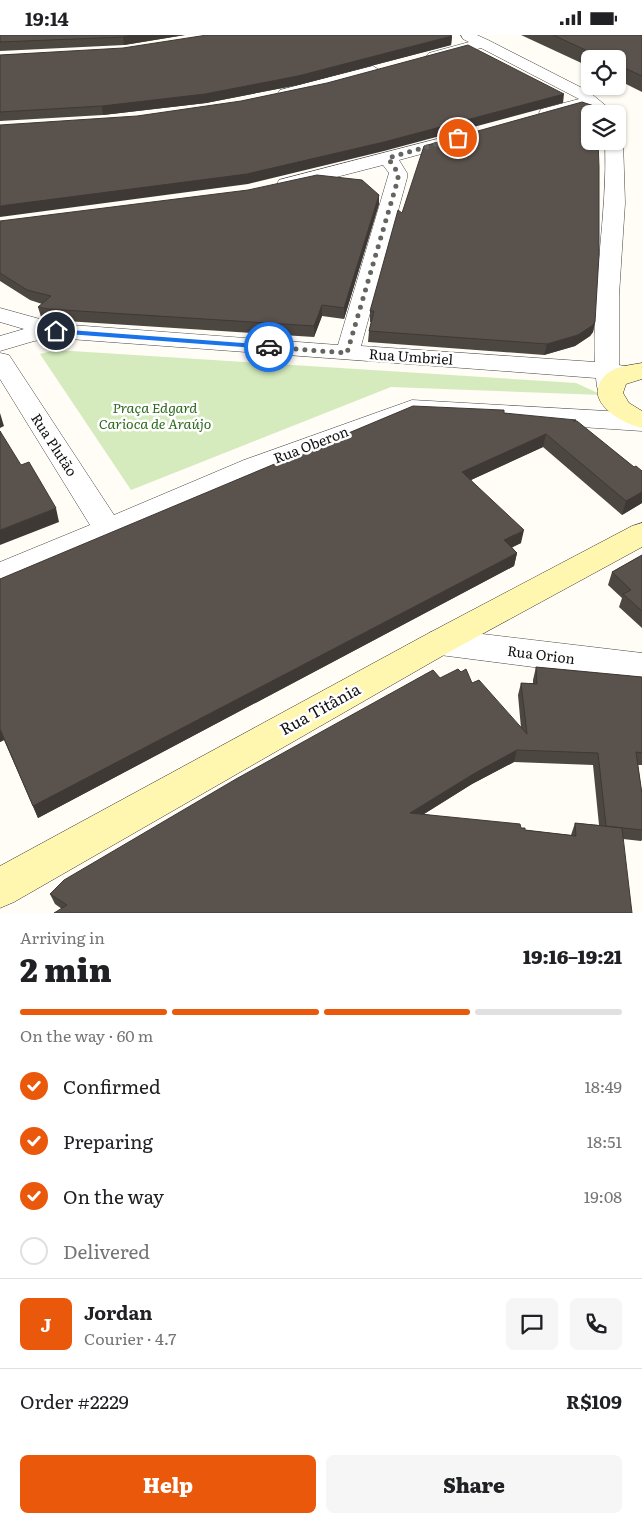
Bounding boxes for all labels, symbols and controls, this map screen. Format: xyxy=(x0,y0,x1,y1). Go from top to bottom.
text: 19:14 xyxy=(25,4,69,32)
map controls xyxy=(581,50,626,150)
button: locate xyxy=(581,50,626,95)
button: layers xyxy=(581,105,626,150)
pin xyxy=(437,117,479,159)
icon: bag xyxy=(444,124,472,152)
pin xyxy=(35,310,77,352)
icon: home xyxy=(42,317,70,345)
courier xyxy=(244,322,294,372)
icon: car xyxy=(255,333,283,361)
street label: Rua Umbriel xyxy=(368,343,454,369)
park label: Praça Edgard Carioca de Araújo xyxy=(99,397,211,433)
street label: Rua Plutão xyxy=(27,409,83,480)
street label: Rua Oberon xyxy=(270,421,351,468)
street label: Rua Orion xyxy=(506,640,576,668)
street label: Rua Titânia xyxy=(275,676,364,740)
text: Arriving in xyxy=(20,925,105,949)
text: 19:16–19:21 xyxy=(523,942,622,970)
text: 2 min xyxy=(20,944,112,992)
text: On the way · 60 m xyxy=(20,1023,153,1047)
icon: check xyxy=(20,1072,48,1100)
text: Confirmed xyxy=(63,1072,161,1100)
text: 18:49 xyxy=(584,1074,622,1098)
icon: check xyxy=(20,1127,48,1155)
text: Preparing xyxy=(63,1127,153,1155)
text: 18:51 xyxy=(587,1129,622,1153)
icon: check xyxy=(20,1182,48,1210)
text: On the way xyxy=(63,1182,164,1210)
text: 19:08 xyxy=(584,1184,622,1208)
text: Delivered xyxy=(63,1237,150,1265)
text: Jordan xyxy=(84,1298,153,1326)
button: chat xyxy=(506,1298,558,1350)
button: phone xyxy=(570,1298,622,1350)
text: J xyxy=(41,1310,51,1338)
text: Courier · 4.7 xyxy=(84,1326,176,1350)
text: Order #2229 xyxy=(20,1387,129,1415)
text: R$109 xyxy=(566,1387,622,1415)
button: Help xyxy=(20,1455,316,1513)
button: Share xyxy=(326,1455,622,1513)

